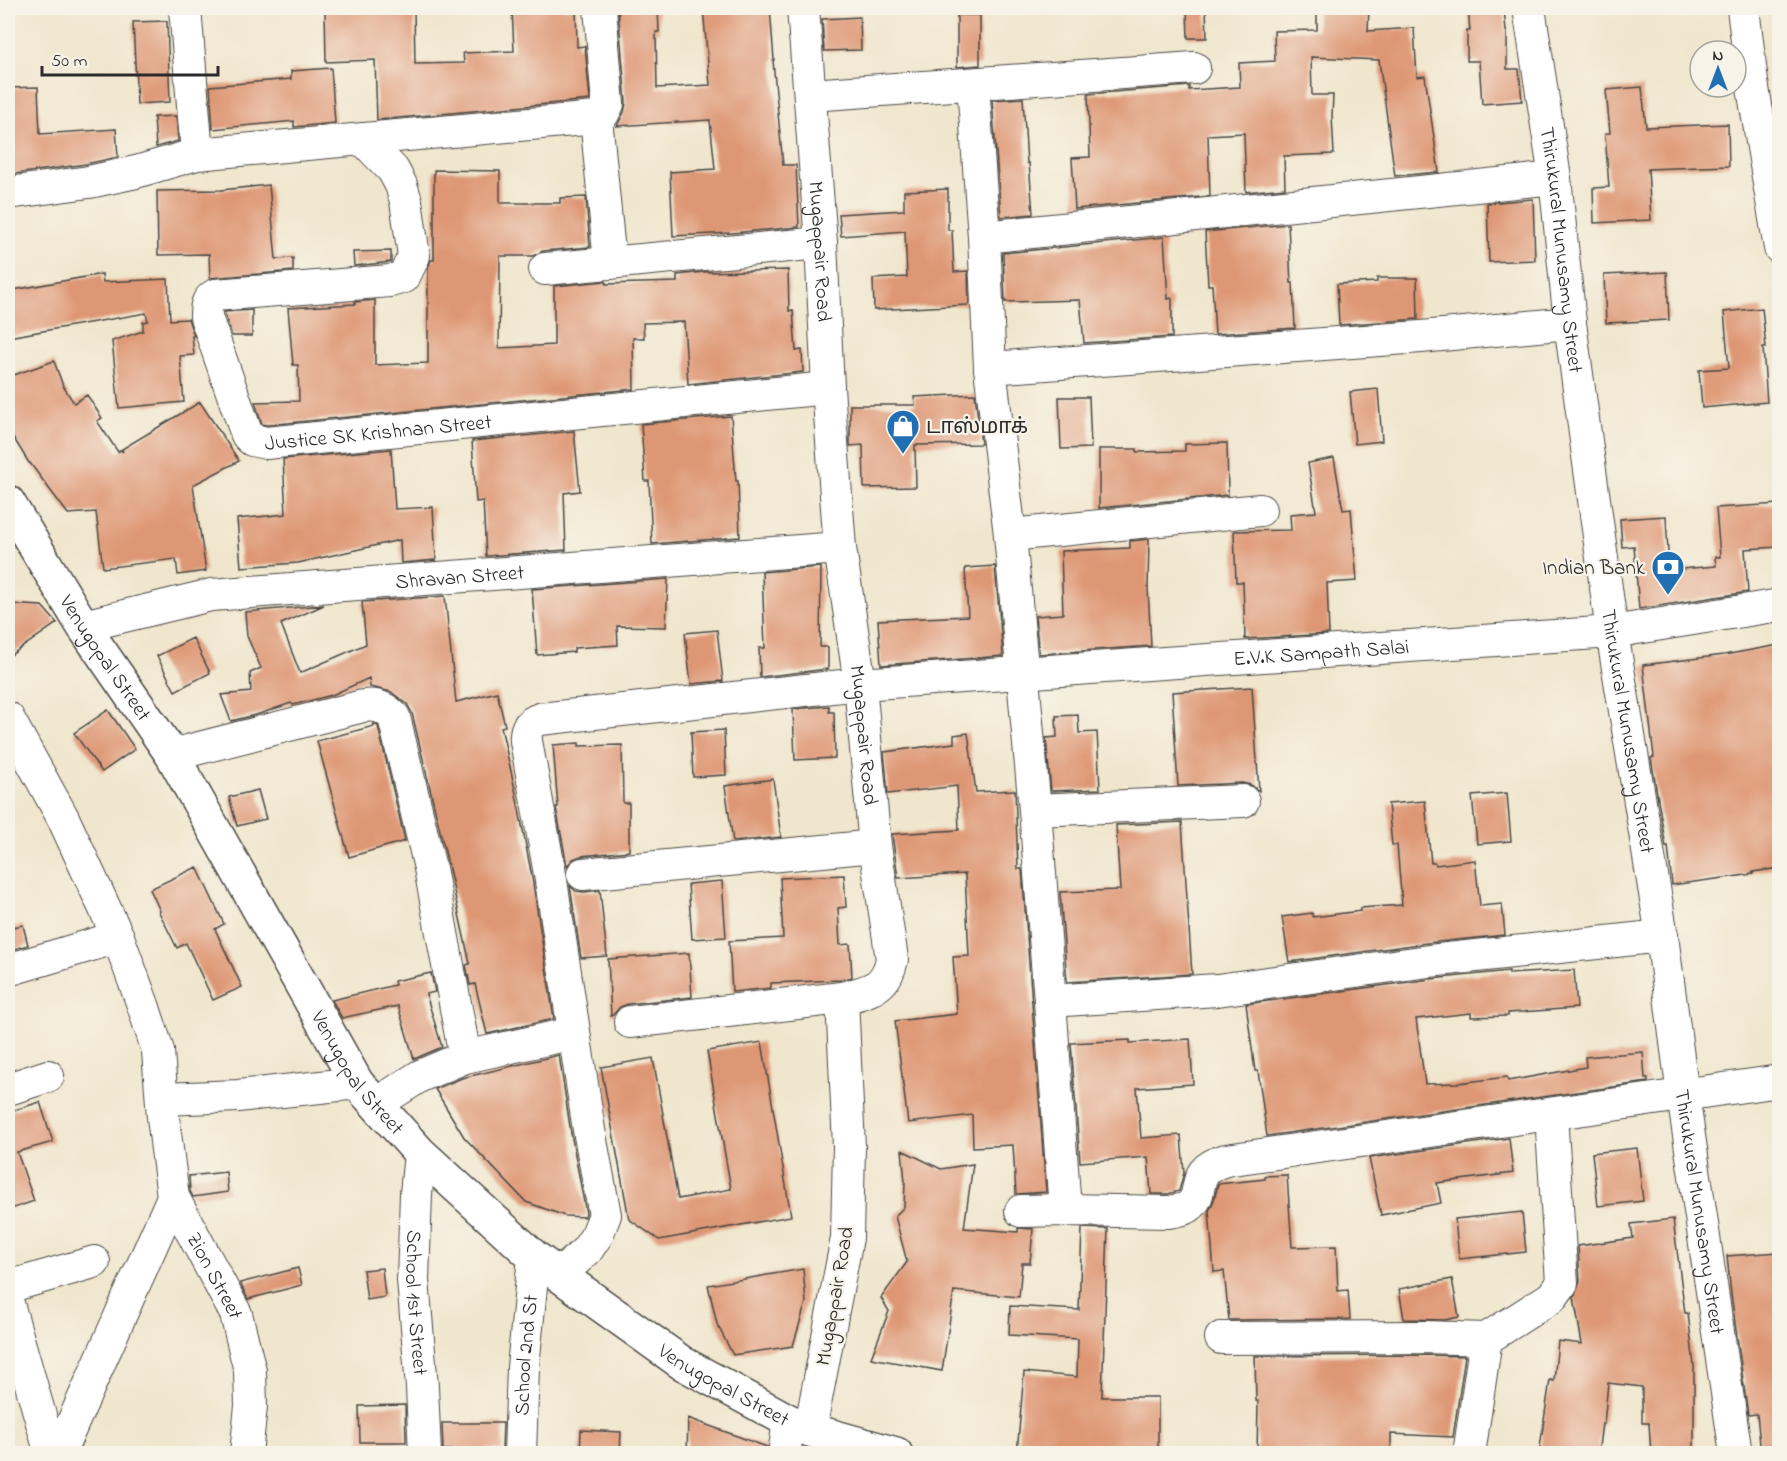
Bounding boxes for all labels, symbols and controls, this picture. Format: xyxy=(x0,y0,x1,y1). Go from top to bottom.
scale bar xyxy=(42,39,218,77)
north arrow xyxy=(1688,39,1748,99)
text: N xyxy=(1713,44,1724,68)
text: 50 m xyxy=(51,49,88,75)
street label: Thirukural Munusamy Street xyxy=(1530,125,1590,375)
street label: Mugappair Road xyxy=(799,180,838,323)
street label: Justice SK Krishnan Street xyxy=(263,408,493,460)
shop icon: டாஸ்மாக் xyxy=(885,408,921,455)
place label: டாஸ்மாக் xyxy=(926,413,1028,443)
bank icon: Indian Bank xyxy=(1650,549,1686,596)
place label: Indian Bank xyxy=(1542,554,1646,584)
street label: Shravan Street xyxy=(394,559,525,598)
street label: Venugopal Street xyxy=(50,589,157,728)
street label: Thirukural Munusamy Street xyxy=(1592,607,1661,856)
street label: E.V.K Sampath Salai xyxy=(1232,633,1410,675)
street label: Mugappair Road xyxy=(840,663,884,807)
street label: Venugopal Street xyxy=(302,1005,410,1143)
street label: Thirukural Munusamy Street xyxy=(1665,1087,1731,1337)
street label: Mugappair Road xyxy=(809,1224,865,1369)
street label: Zion Street xyxy=(178,1227,250,1322)
street label: School 1st Street xyxy=(396,1229,434,1377)
street label: School 2nd St xyxy=(508,1294,547,1416)
street label: Venugopal Street xyxy=(650,1337,794,1435)

